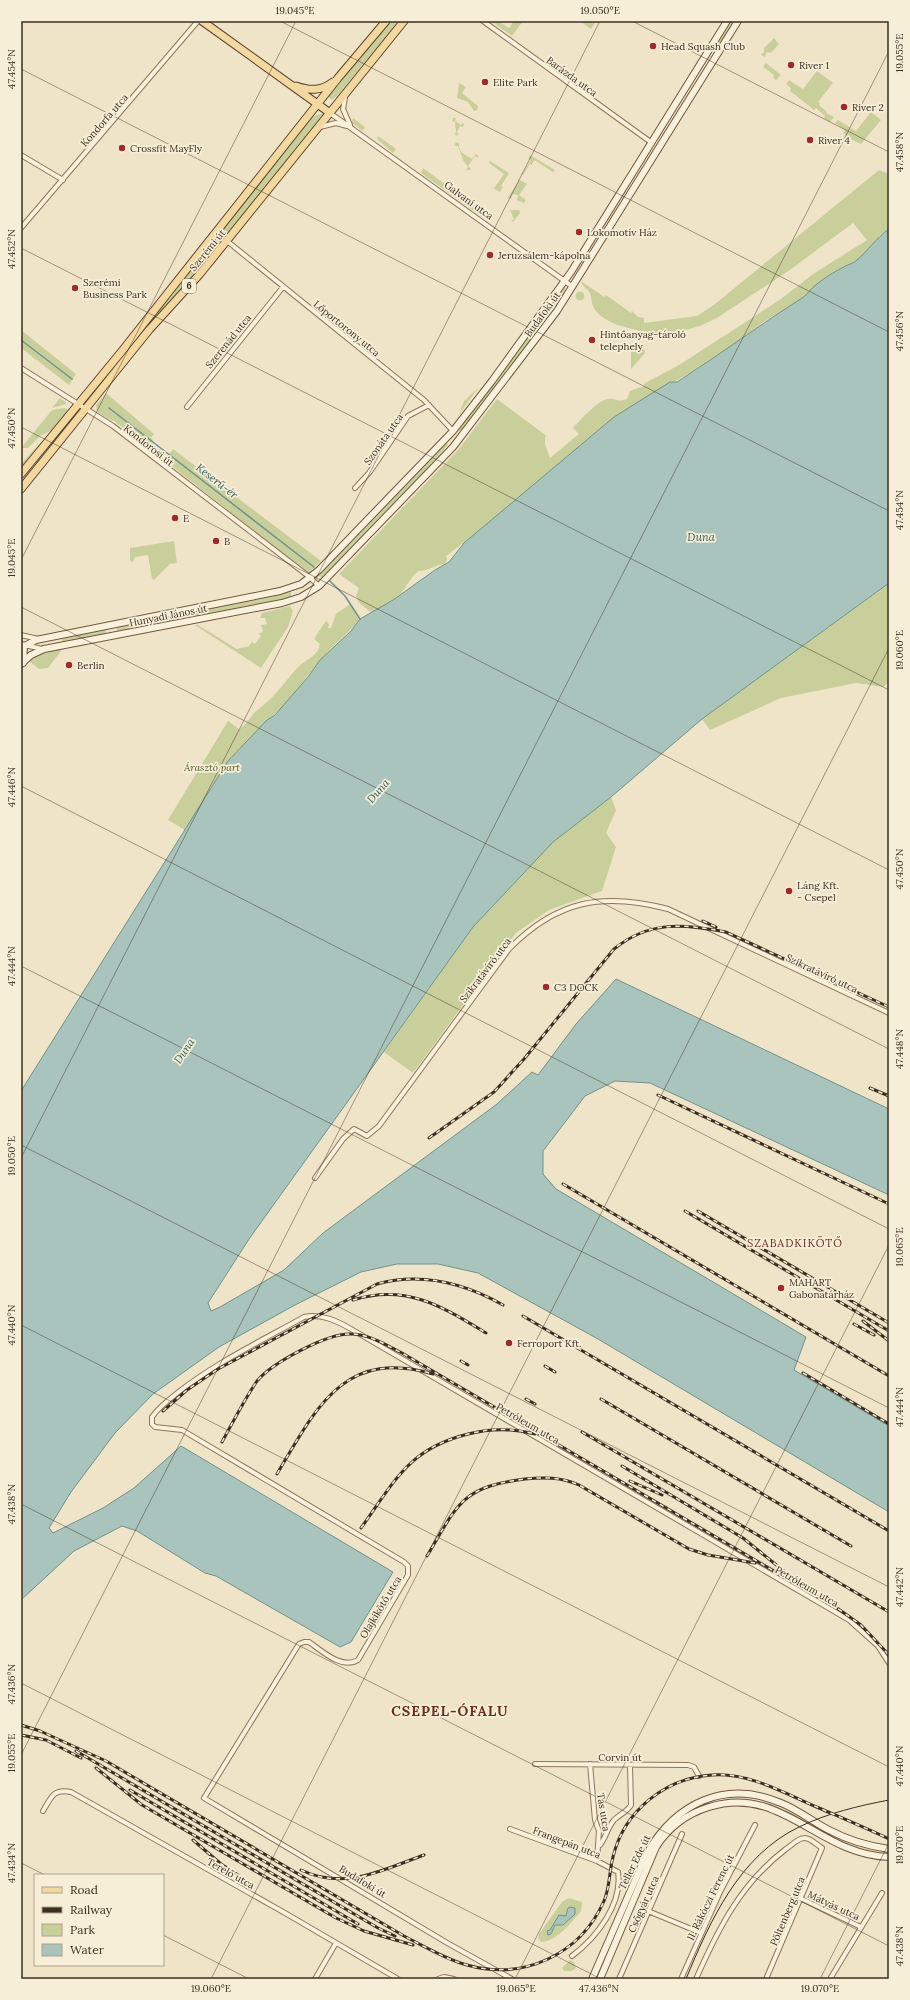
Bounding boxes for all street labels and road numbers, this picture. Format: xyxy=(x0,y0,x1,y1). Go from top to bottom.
street label: Barázda utca xyxy=(544,54,600,99)
street label: Kondorfa utca xyxy=(78,91,131,150)
street label: Galvani utca xyxy=(442,178,496,223)
street label: Szerémi út xyxy=(187,227,228,274)
road number: 6 xyxy=(182,279,196,293)
street label: Budafoki út xyxy=(522,289,563,340)
street label: Lőportorony utca xyxy=(311,298,383,359)
street label: Szerenád utca xyxy=(203,312,254,371)
street label: Szonáta utca xyxy=(361,411,406,467)
street label: Kondorosi út xyxy=(121,422,177,469)
street label: Hunyadi János út xyxy=(128,602,208,629)
street label: Szikratávíró utca xyxy=(457,935,514,1005)
street label: Szikratávíró utca xyxy=(784,951,860,996)
street label: Petróleum utca xyxy=(494,1400,562,1447)
street label: Petróleum utca xyxy=(773,1563,841,1610)
street label: Olajkikötő utca xyxy=(357,1574,404,1641)
street label: Corvin út xyxy=(598,1751,642,1764)
street label: Tas utca xyxy=(594,1792,613,1832)
street label: Frangepán utca xyxy=(531,1824,603,1861)
street label: Teller Ede út xyxy=(616,1833,653,1892)
street label: II. Rákóczi Ferenc út xyxy=(684,1852,737,1943)
street label: Terelő utca xyxy=(205,1855,257,1892)
street label: Budafoki út xyxy=(337,1862,389,1901)
street label: Csőgyár utca xyxy=(625,1874,662,1935)
street label: Pöltenberg utca xyxy=(767,1875,808,1948)
street label: Mátyás utca xyxy=(806,1888,862,1923)

